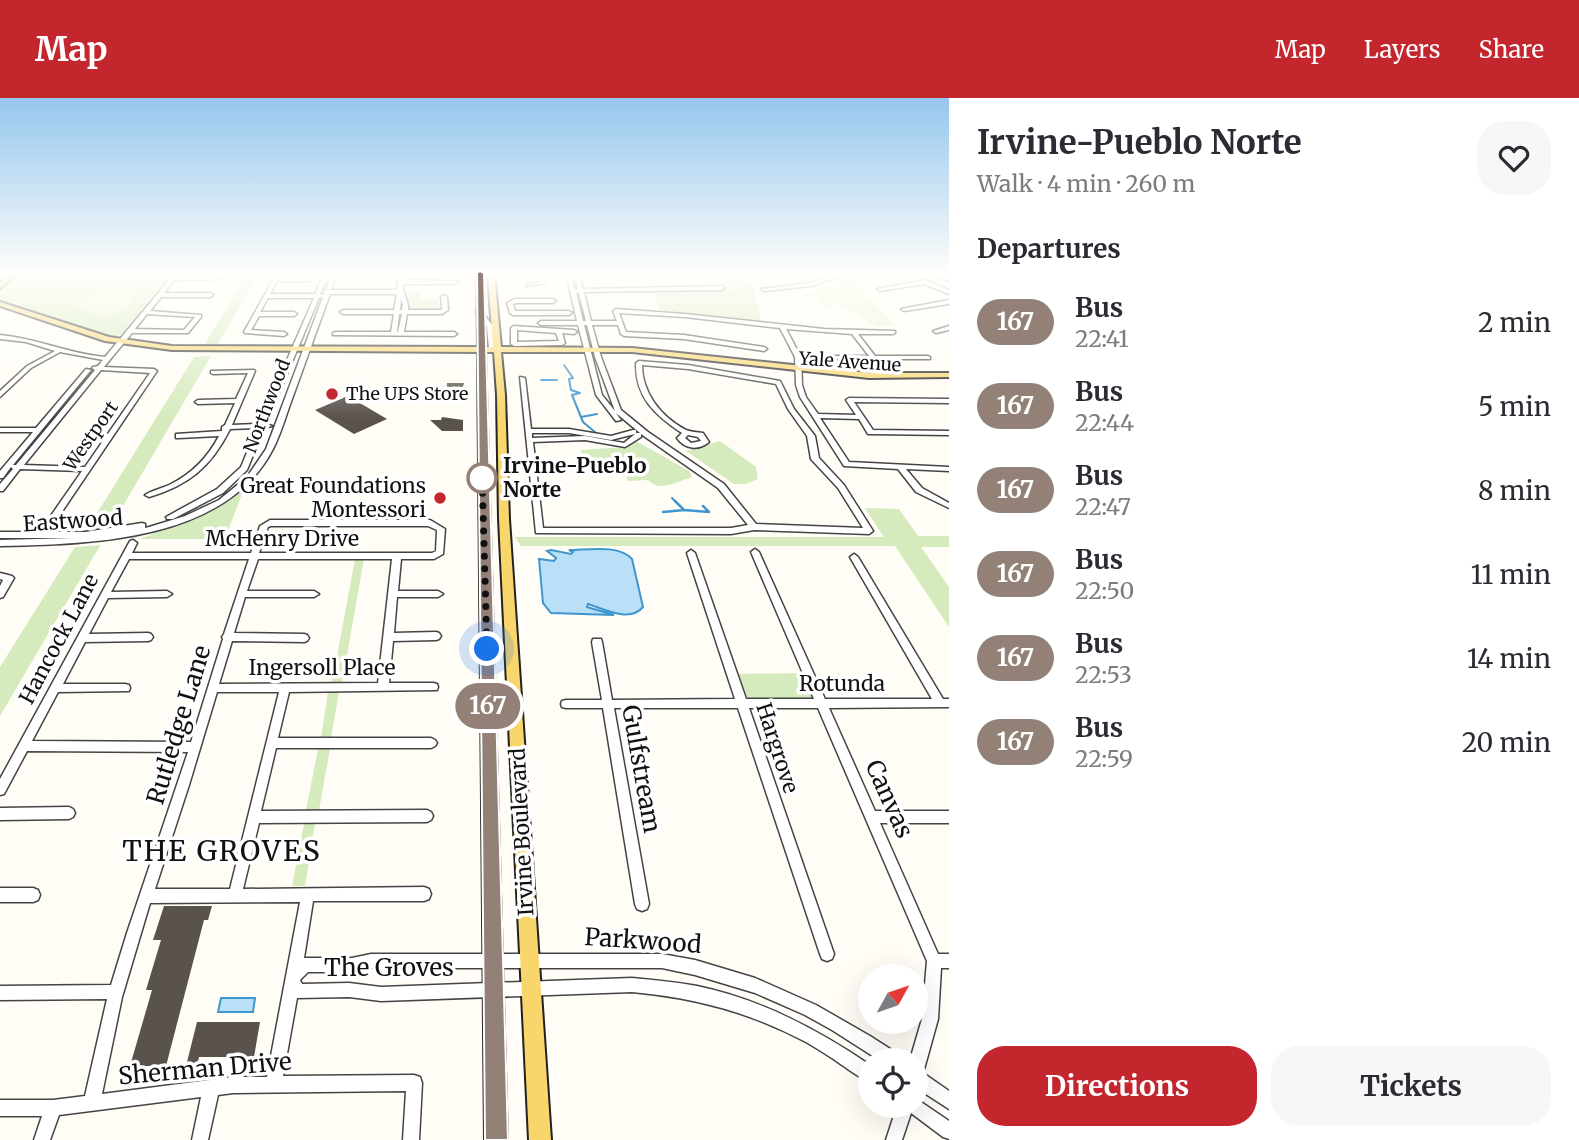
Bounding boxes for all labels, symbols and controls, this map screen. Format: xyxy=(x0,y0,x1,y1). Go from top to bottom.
text: Map xyxy=(35,29,108,70)
text: Map xyxy=(1275,34,1326,65)
text: Layers xyxy=(1364,34,1440,65)
text: Share xyxy=(1478,34,1544,65)
button: heart xyxy=(1477,121,1551,195)
text: Irvine-Pueblo Norte xyxy=(977,122,1302,163)
text: Walk · 4 min · 260 m xyxy=(977,169,1195,198)
text: Departures xyxy=(977,232,1121,265)
text: Bus xyxy=(1075,291,1123,324)
text: 167 xyxy=(997,306,1034,337)
text: 2 min xyxy=(1478,306,1551,339)
text: 22:41 xyxy=(1075,324,1129,353)
street label: Yale Avenue xyxy=(797,346,902,377)
street label: Northwood xyxy=(238,355,295,456)
text: Bus xyxy=(1075,375,1123,408)
place label: The UPS Store xyxy=(346,382,469,405)
marker: The UPS Store xyxy=(324,386,340,402)
text: 167 xyxy=(997,390,1034,421)
text: 5 min xyxy=(1478,390,1551,423)
street label: Westport xyxy=(58,396,123,476)
text: 22:44 xyxy=(1075,408,1134,437)
place label: Irvine-Pueblo Norte xyxy=(503,452,647,503)
text: Bus xyxy=(1075,459,1123,492)
marker: Irvine-Pueblo Norte xyxy=(467,463,497,493)
place label: Great Foundations Montessori xyxy=(240,472,426,523)
text: 167 xyxy=(997,474,1034,505)
text: 8 min xyxy=(1478,474,1551,507)
marker: Great Foundations Montessori xyxy=(432,490,448,506)
text: 22:47 xyxy=(1075,492,1131,521)
street label: Eastwood xyxy=(22,504,124,537)
street label: McHenry Drive xyxy=(205,525,359,552)
text: Bus xyxy=(1075,543,1123,576)
text: 167 xyxy=(997,558,1034,589)
text: 11 min xyxy=(1471,558,1551,591)
street label: Hancock Lane xyxy=(13,569,104,708)
text: 22:50 xyxy=(1075,576,1134,605)
text: Bus xyxy=(1075,627,1123,660)
your location xyxy=(469,631,504,666)
street label: Rutledge Lane xyxy=(140,642,217,808)
text: 167 xyxy=(997,642,1034,673)
text: 14 min xyxy=(1467,642,1551,675)
street label: Ingersoll Place xyxy=(249,654,395,681)
text: 22:53 xyxy=(1075,660,1132,689)
street label: Rotunda xyxy=(799,670,885,697)
line badge: 167 xyxy=(448,683,528,729)
text: 167 xyxy=(469,690,507,721)
street label: Hargrove xyxy=(750,699,805,797)
street label: Gulfstream xyxy=(615,703,668,835)
text: Bus xyxy=(1075,711,1123,744)
text: 167 xyxy=(997,726,1034,757)
text: 20 min xyxy=(1462,726,1551,759)
text: 22:59 xyxy=(1075,744,1133,773)
street label: Irvine Boulevard xyxy=(504,747,539,917)
street label: Canvas xyxy=(859,755,920,843)
district label: THE GROVES xyxy=(122,833,322,869)
street label: Parkwood xyxy=(583,921,703,960)
street label: The Groves xyxy=(324,952,454,983)
north arrow xyxy=(858,964,928,1034)
map controls xyxy=(858,964,928,1118)
street label: Sherman Drive xyxy=(117,1045,293,1092)
button: Directions xyxy=(977,1046,1257,1126)
button: Tickets xyxy=(1271,1046,1551,1126)
button: locate xyxy=(858,1048,928,1118)

